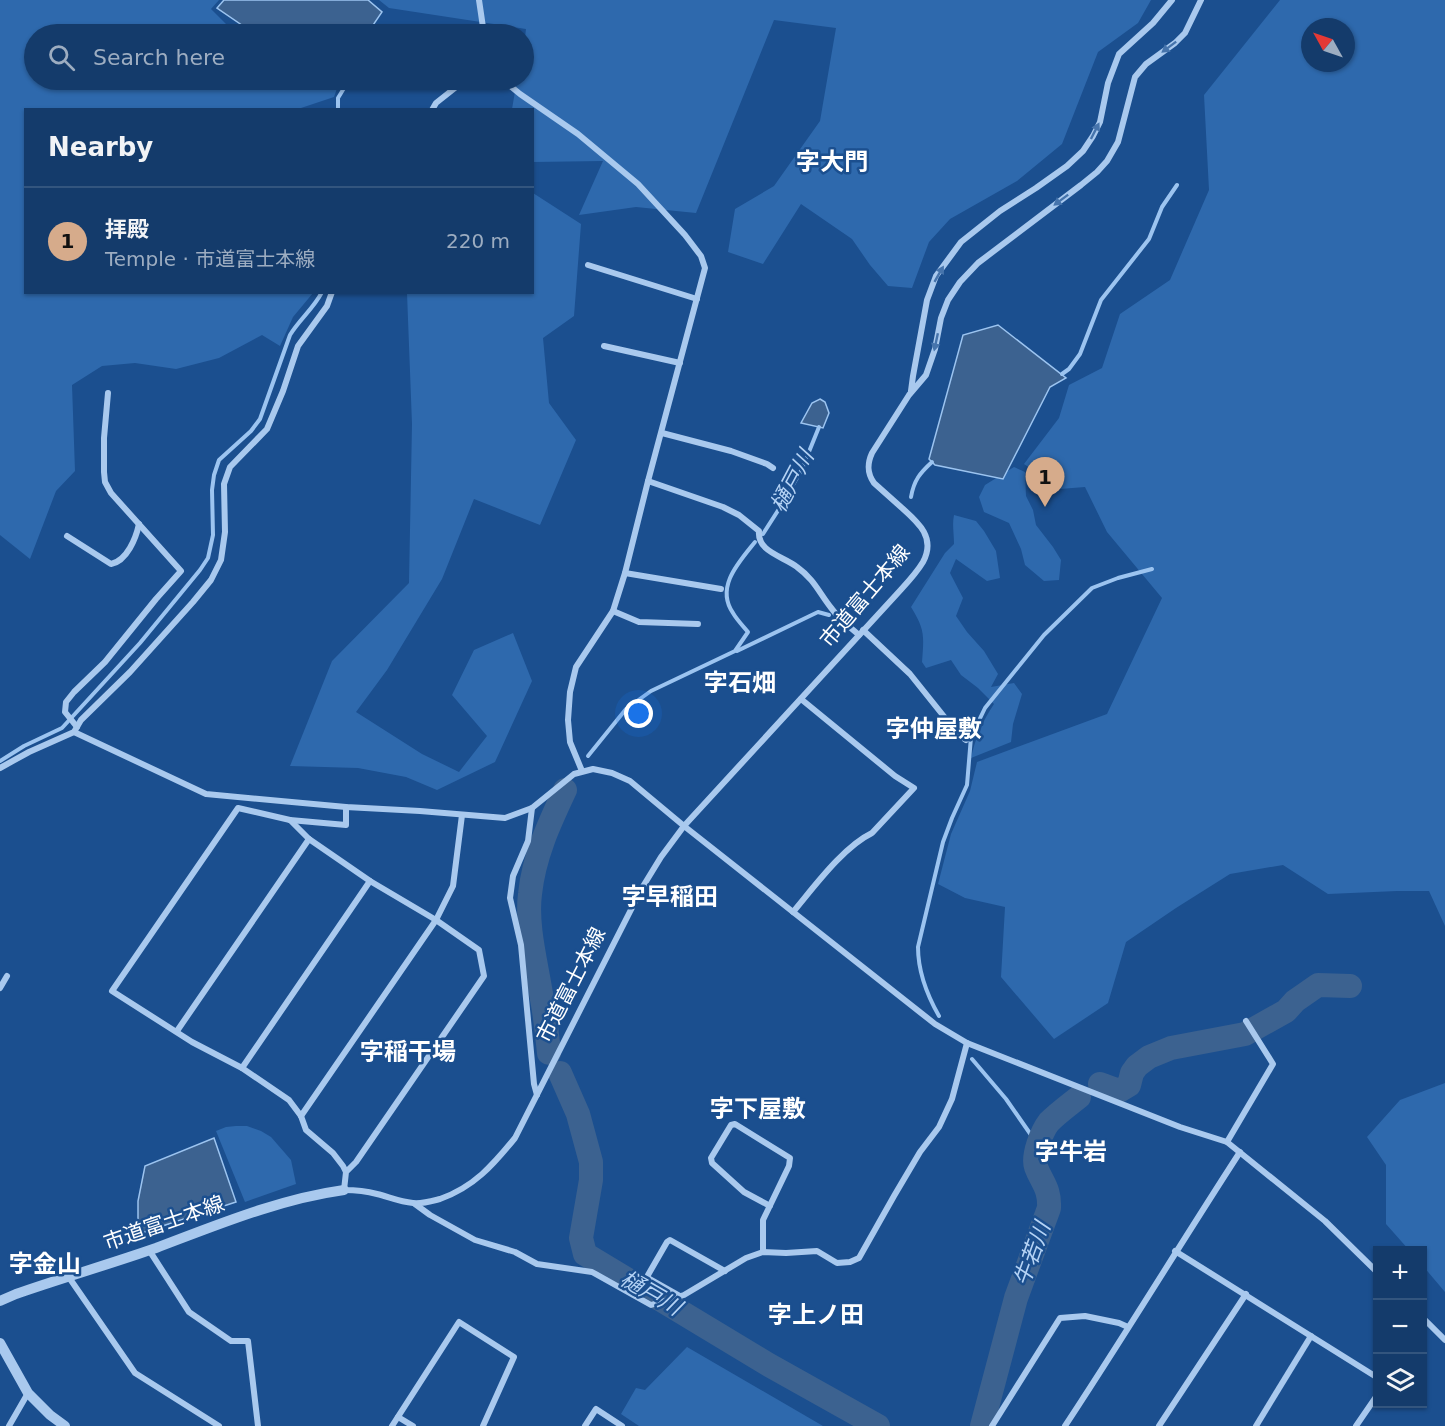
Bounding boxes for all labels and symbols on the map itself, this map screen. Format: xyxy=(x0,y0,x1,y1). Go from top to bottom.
north arrow xyxy=(1301,18,1355,72)
one-way arrow xyxy=(1161,41,1176,53)
one-way arrow xyxy=(1090,122,1100,139)
district label: 字大門 xyxy=(796,148,868,176)
one-way arrow xyxy=(1053,194,1069,207)
one-way arrow xyxy=(933,266,943,283)
one-way arrow xyxy=(931,332,940,351)
water label: 樋戸川 xyxy=(765,444,819,516)
pin: 1 xyxy=(1026,458,1064,507)
street label: 市道富士本線 xyxy=(815,540,915,652)
district label: 字石畑 xyxy=(704,669,776,697)
your location xyxy=(624,699,653,728)
district label: 字仲屋敷 xyxy=(886,715,982,743)
district label: 字早稲田 xyxy=(622,883,718,911)
street label: 市道富士本線 xyxy=(532,923,610,1047)
district label: 字稲干場 xyxy=(360,1038,456,1066)
district label: 字下屋敷 xyxy=(710,1095,806,1123)
district label: 字牛岩 xyxy=(1035,1138,1107,1166)
street label: 市道富士本線 xyxy=(101,1191,227,1255)
water label: 牛若川 xyxy=(1009,1217,1056,1289)
district label: 字金山 xyxy=(9,1250,81,1278)
water label: 樋戸川 xyxy=(616,1266,688,1321)
district label: 字上ノ田 xyxy=(768,1301,864,1329)

